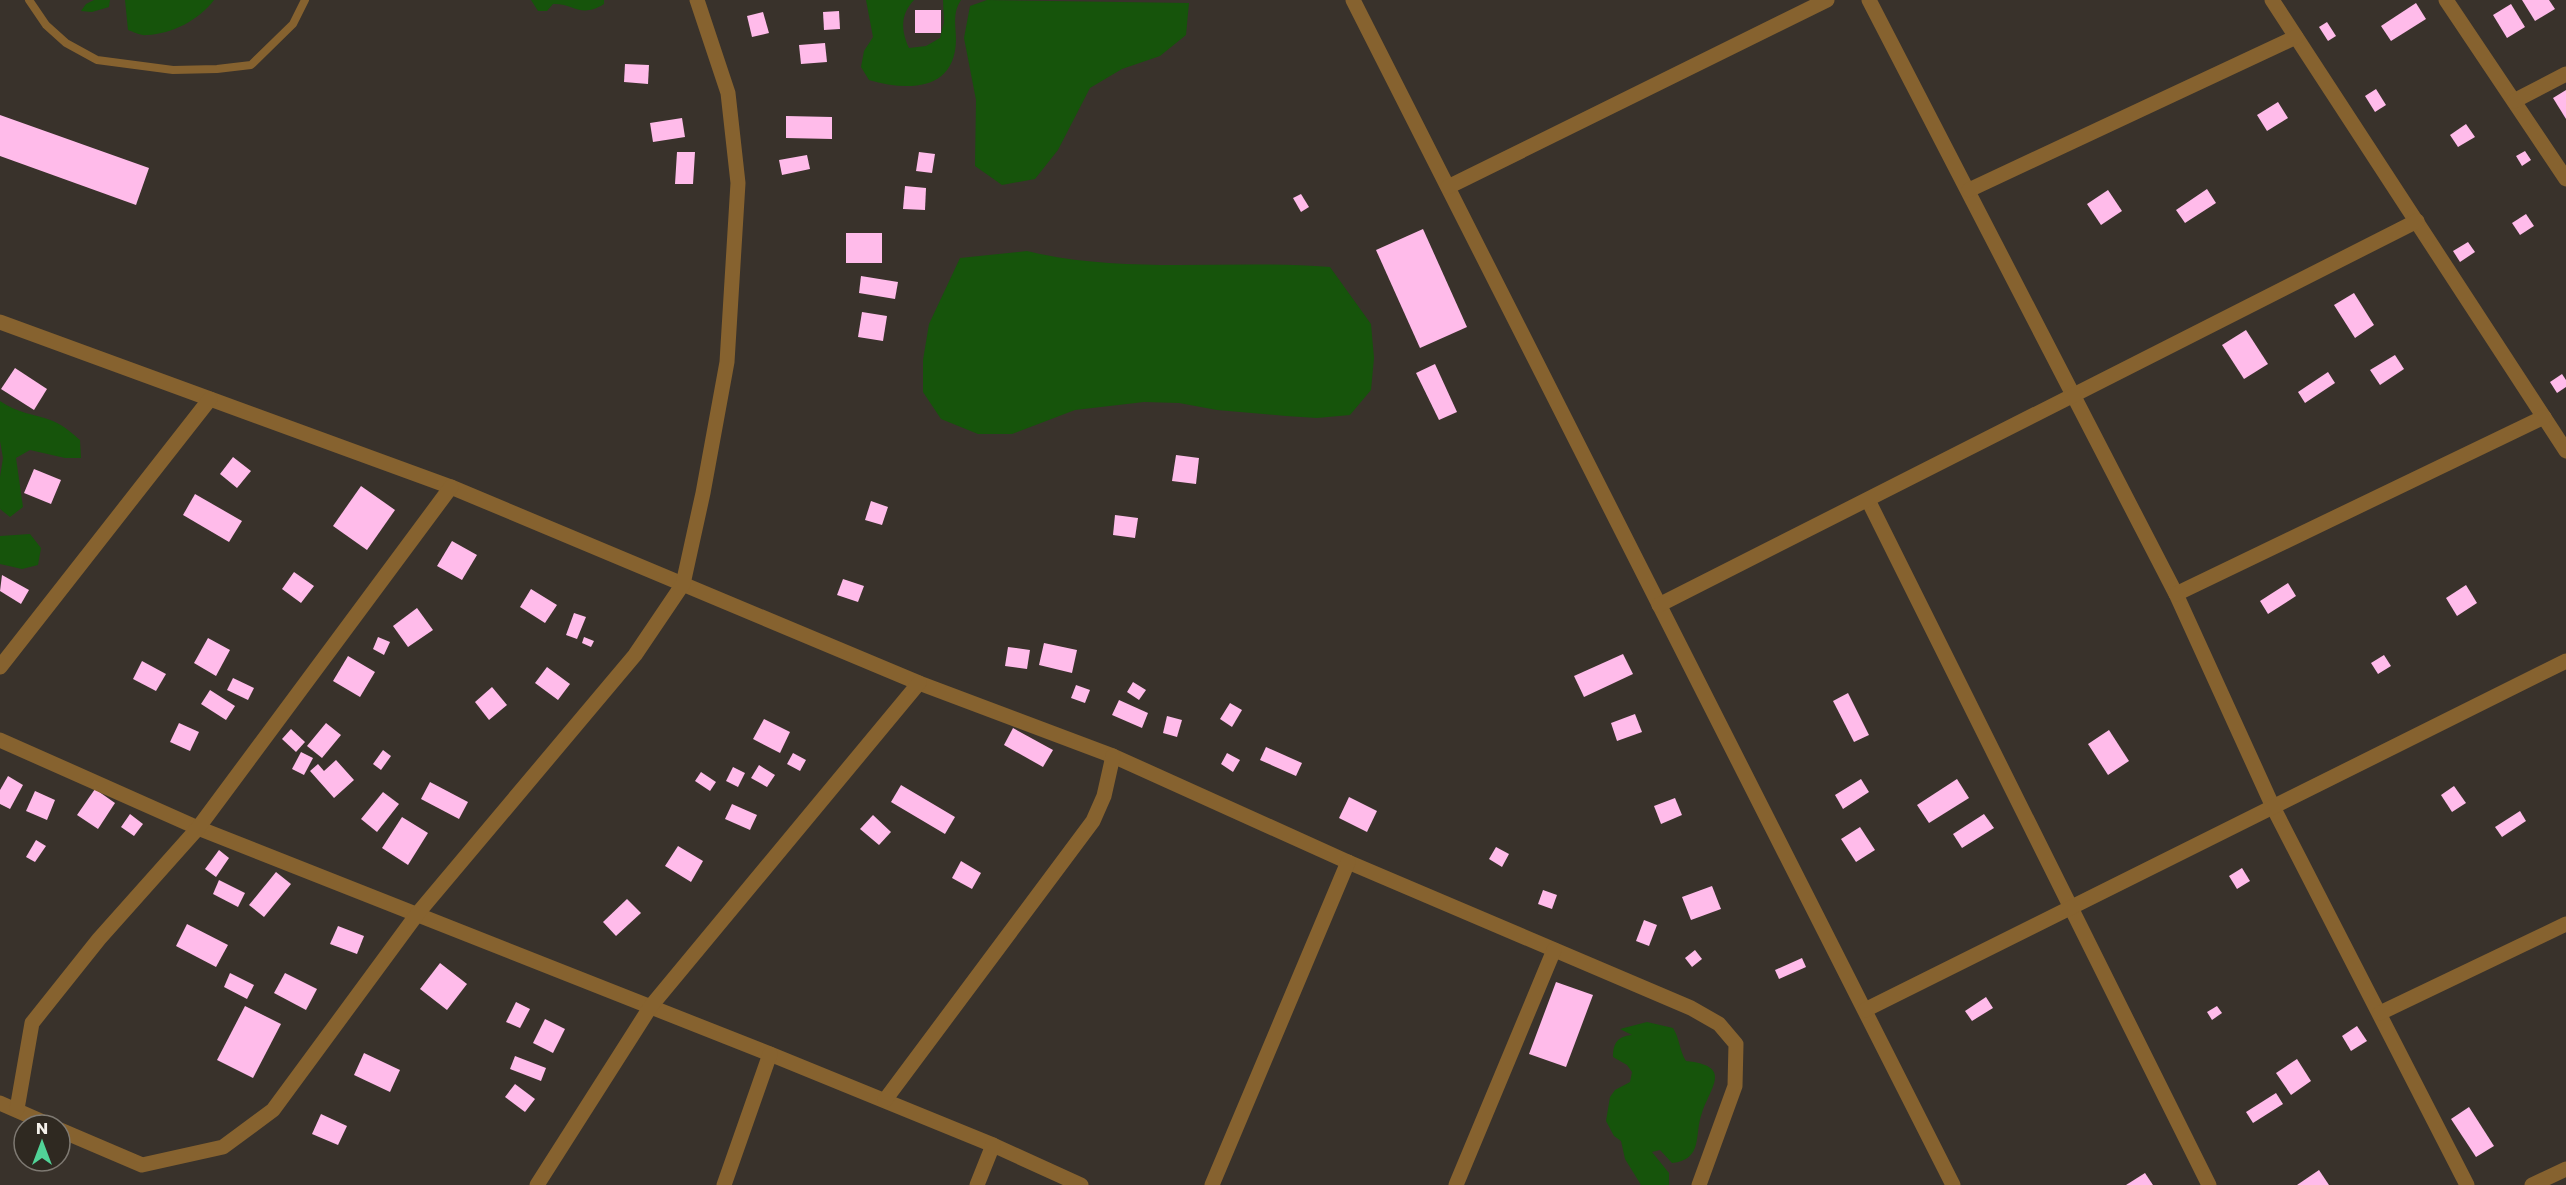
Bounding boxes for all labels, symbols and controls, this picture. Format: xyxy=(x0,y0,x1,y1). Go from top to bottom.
north arrow xyxy=(12,1113,72,1173)
text: N xyxy=(36,1117,48,1140)

